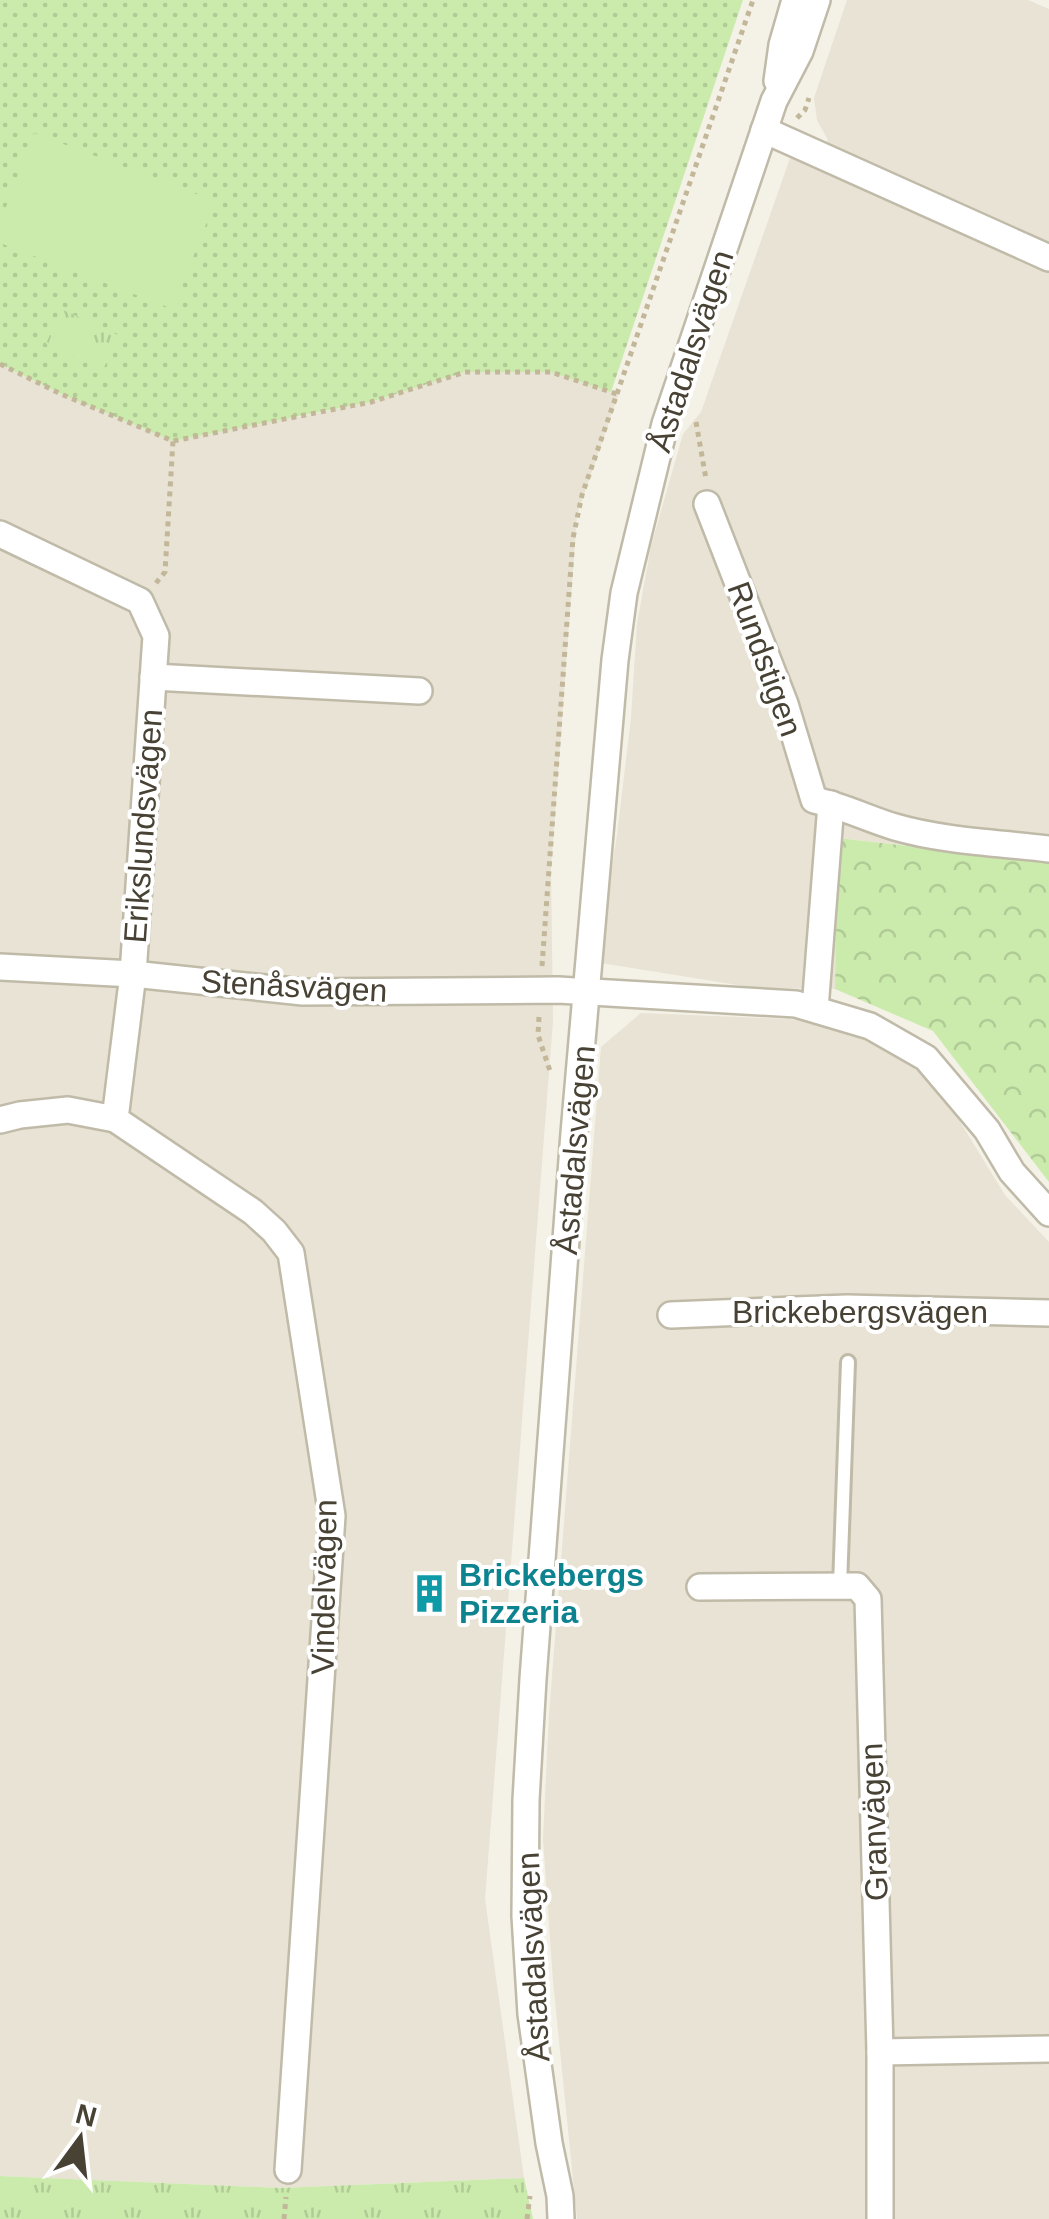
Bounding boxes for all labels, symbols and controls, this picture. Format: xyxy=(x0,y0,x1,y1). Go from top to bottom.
street label: Åstadalsvägen xyxy=(641,246,741,456)
street label: Rundstigen xyxy=(720,577,810,741)
street label: Erikslundsvägen xyxy=(117,708,169,944)
street label: Stenåsvägen xyxy=(200,963,388,1009)
street label: Åstadalsvägen xyxy=(548,1044,602,1256)
street label: Brickebergsvägen xyxy=(732,1294,988,1330)
street label: Vindelvägen xyxy=(304,1499,344,1675)
place label: Brickebergs Pizzeria xyxy=(459,1557,644,1630)
building icon: Brickebergs Pizzeria xyxy=(408,1572,450,1614)
street label: Granvägen xyxy=(853,1742,895,1902)
street label: Åstadalsvägen xyxy=(510,1851,556,2063)
north arrow xyxy=(30,2089,130,2189)
text: N xyxy=(73,2098,100,2133)

